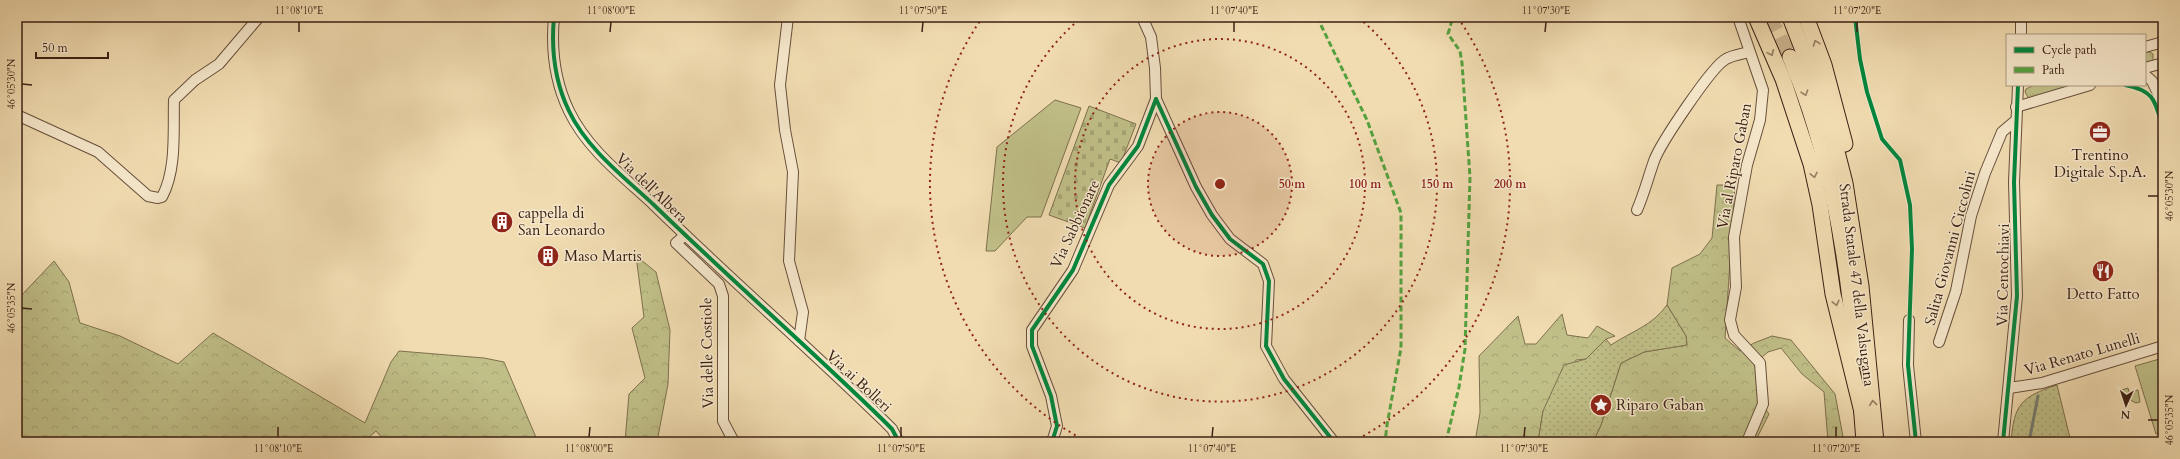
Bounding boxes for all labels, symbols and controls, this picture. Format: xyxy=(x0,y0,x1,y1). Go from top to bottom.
text: 11°08'10"E xyxy=(275,4,323,18)
text: 11°08'00"E xyxy=(587,4,635,18)
text: 11°07'50"E xyxy=(899,4,947,18)
text: 11°07'40"E xyxy=(1210,4,1258,18)
text: 11°07'30"E xyxy=(1522,4,1570,18)
text: 11°07'20"E xyxy=(1833,4,1881,18)
scale bar xyxy=(36,34,108,60)
legend xyxy=(2006,34,2146,86)
one-way arrow xyxy=(1812,39,1820,46)
text: 50 m xyxy=(42,40,69,56)
text: Cycle path xyxy=(2042,42,2097,58)
one-way arrow xyxy=(1766,48,1774,56)
text: 46°05'30"N xyxy=(5,58,19,109)
text: Path xyxy=(2042,62,2065,78)
one-way arrow xyxy=(1800,89,1809,96)
street label: Via al Riparo Gaban xyxy=(1712,101,1756,231)
office icon: Trentino Digitale S.p.A. xyxy=(2087,119,2113,145)
place label: Trentino Digitale S.p.A. xyxy=(2054,145,2146,182)
street label: Via dell'Albera xyxy=(612,149,693,228)
street label: Salita Giovanni Ciccolini xyxy=(1920,169,1980,327)
text: 46°05'30"N xyxy=(2163,170,2177,221)
one-way arrow xyxy=(1809,172,1817,179)
street label: Via Sabbionare xyxy=(1046,176,1104,271)
text: 50 m xyxy=(1279,176,1306,192)
text: 100 m xyxy=(1349,176,1382,192)
text: 150 m xyxy=(1421,176,1454,192)
text: 200 m xyxy=(1494,176,1527,192)
centre of rings xyxy=(1213,177,1227,191)
street label: Strada Statale 47 della Valsugana xyxy=(1835,182,1879,388)
place label: cappella di San Leonardo xyxy=(518,203,605,240)
building icon: cappella di San Leonardo xyxy=(489,209,515,235)
street label: Via Centochiavi xyxy=(1992,223,2014,327)
building icon: Maso Martis xyxy=(535,243,561,269)
place label: Maso Martis xyxy=(564,246,642,266)
restaurant icon: Detto Fatto xyxy=(2090,258,2116,284)
text: 46°05'35"N xyxy=(5,282,19,333)
place label: Detto Fatto xyxy=(2066,284,2140,304)
street label: Via delle Costiole xyxy=(696,297,718,409)
one-way arrow xyxy=(1831,300,1839,307)
street label: Via Renato Lunelli xyxy=(2022,328,2142,380)
street label: Via ai Bolleri xyxy=(822,345,896,417)
north arrow xyxy=(2106,385,2146,425)
place icon: Riparo Gaban xyxy=(1588,392,1614,418)
text: 46°05'35"N xyxy=(2163,394,2177,445)
place label: Riparo Gaban xyxy=(1616,395,1705,415)
one-way arrow xyxy=(1868,400,1877,406)
text: N xyxy=(2120,407,2131,422)
text: 11°08'10"E xyxy=(254,442,302,456)
text: 11°08'00"E xyxy=(565,442,613,456)
text: 11°07'50"E xyxy=(877,442,925,456)
text: 11°07'40"E xyxy=(1188,442,1236,456)
text: 11°07'30"E xyxy=(1500,442,1548,456)
text: 11°07'20"E xyxy=(1812,442,1860,456)

